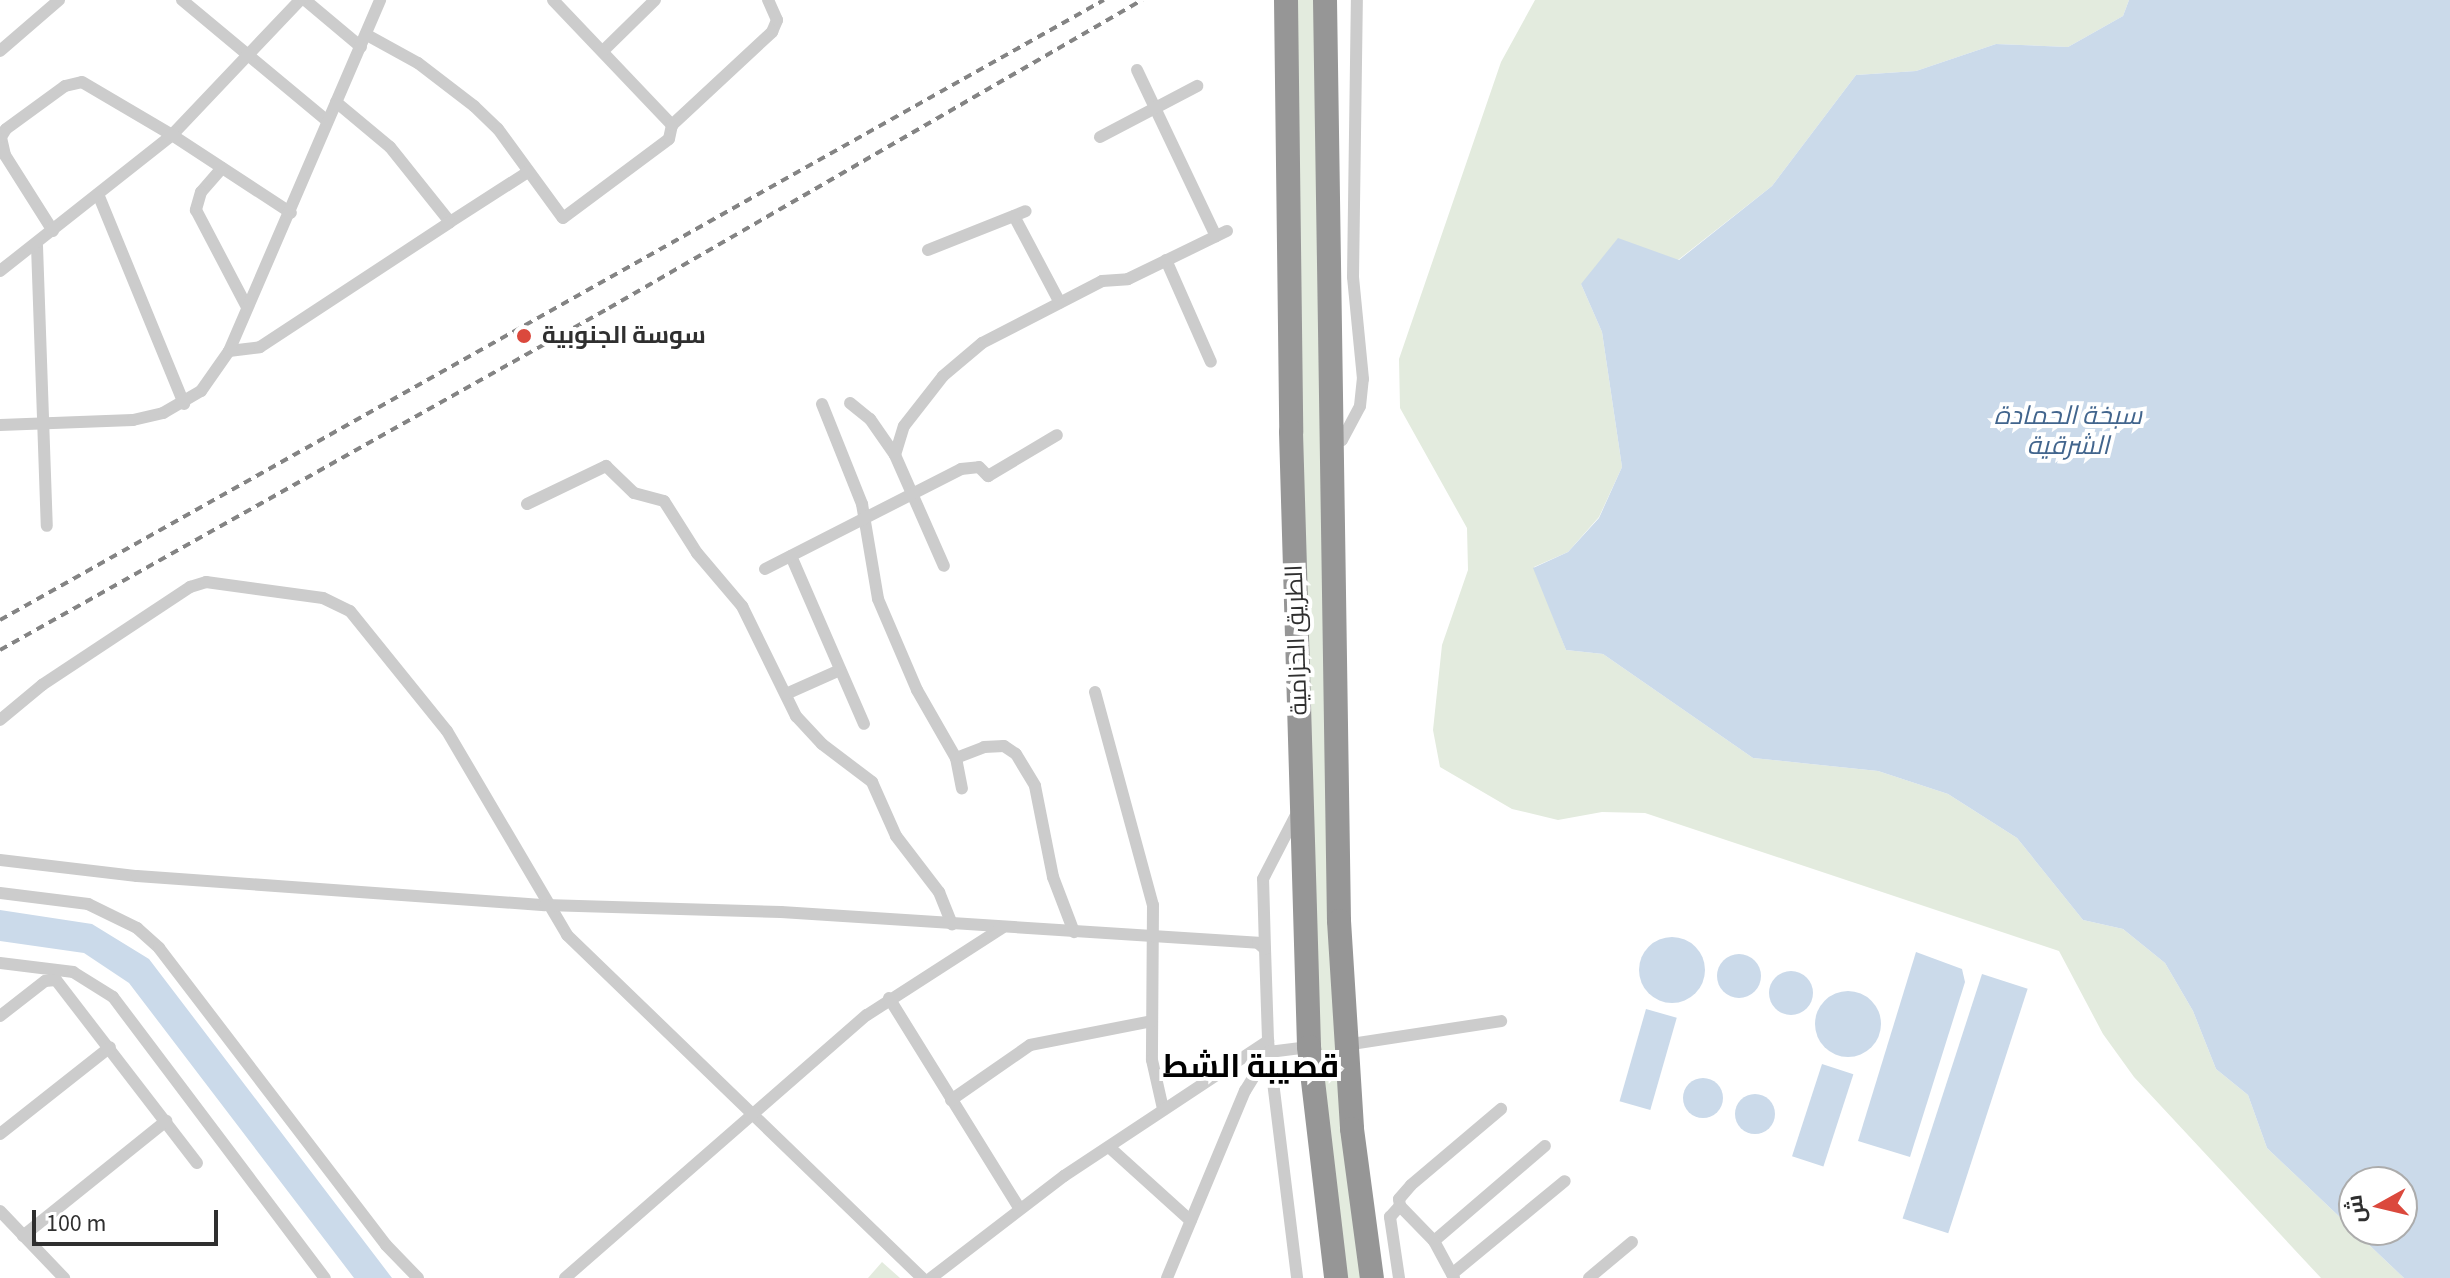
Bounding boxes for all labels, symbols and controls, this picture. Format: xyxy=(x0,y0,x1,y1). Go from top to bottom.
place label: سوسة الجنوبية xyxy=(542,322,706,350)
marker: سوسة الجنوبية xyxy=(513,325,535,347)
water label: سبخة الحمادة الشرقية xyxy=(1994,400,2142,462)
street label: الطريق الحزامية xyxy=(1280,564,1314,716)
district label: قصيبة الشط xyxy=(1163,1048,1339,1086)
north arrow xyxy=(2338,1166,2418,1246)
text: ش xyxy=(2338,1193,2374,1225)
scale bar xyxy=(36,1194,222,1244)
text: 100 m xyxy=(46,1206,106,1241)

